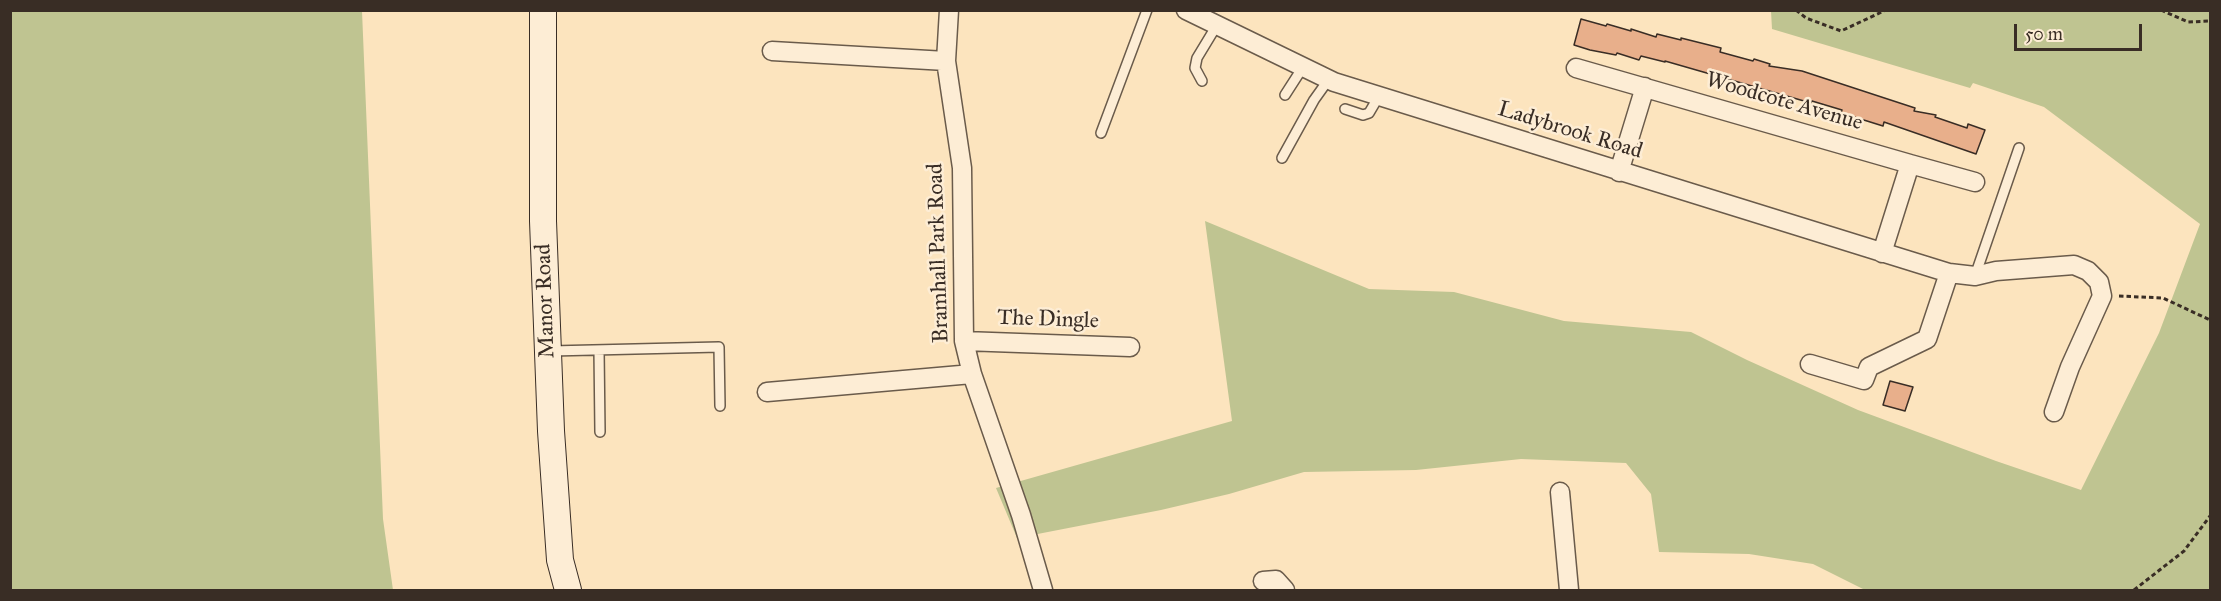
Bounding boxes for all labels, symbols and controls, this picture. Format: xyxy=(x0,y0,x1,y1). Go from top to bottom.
scale bar xyxy=(2017,12,2144,50)
text: 50 m xyxy=(2025,23,2063,45)
street label: Woodcote Avenue xyxy=(1703,67,1865,137)
street label: Ladybrook Road xyxy=(1495,96,1645,166)
street label: Bramhall Park Road xyxy=(923,163,955,343)
street label: Manor Road xyxy=(531,243,561,359)
street label: The Dingle xyxy=(997,305,1099,335)

